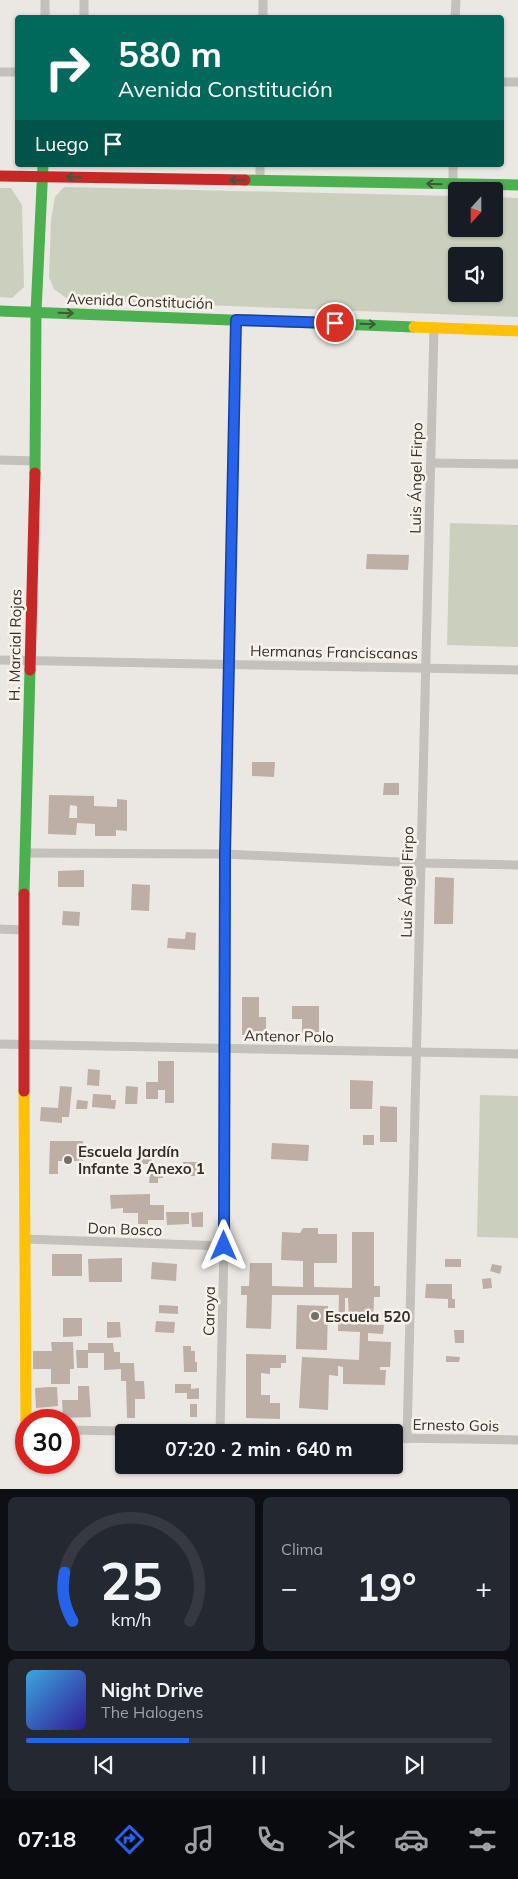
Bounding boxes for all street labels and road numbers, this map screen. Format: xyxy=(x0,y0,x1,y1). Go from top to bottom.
street label: Avenida Constitución xyxy=(66,289,214,313)
street label: Luis Ángel Firpo xyxy=(406,422,426,534)
street label: H. Marcial Rojas xyxy=(5,589,25,701)
street label: Hermanas Franciscanas xyxy=(250,641,418,663)
street label: Luis Ángel Firpo xyxy=(397,826,417,938)
street label: Antenor Polo xyxy=(244,1026,334,1046)
street label: Don Bosco xyxy=(87,1218,163,1240)
street label: Caroya xyxy=(199,1286,219,1336)
street label: Ernesto Gois xyxy=(412,1415,500,1435)

